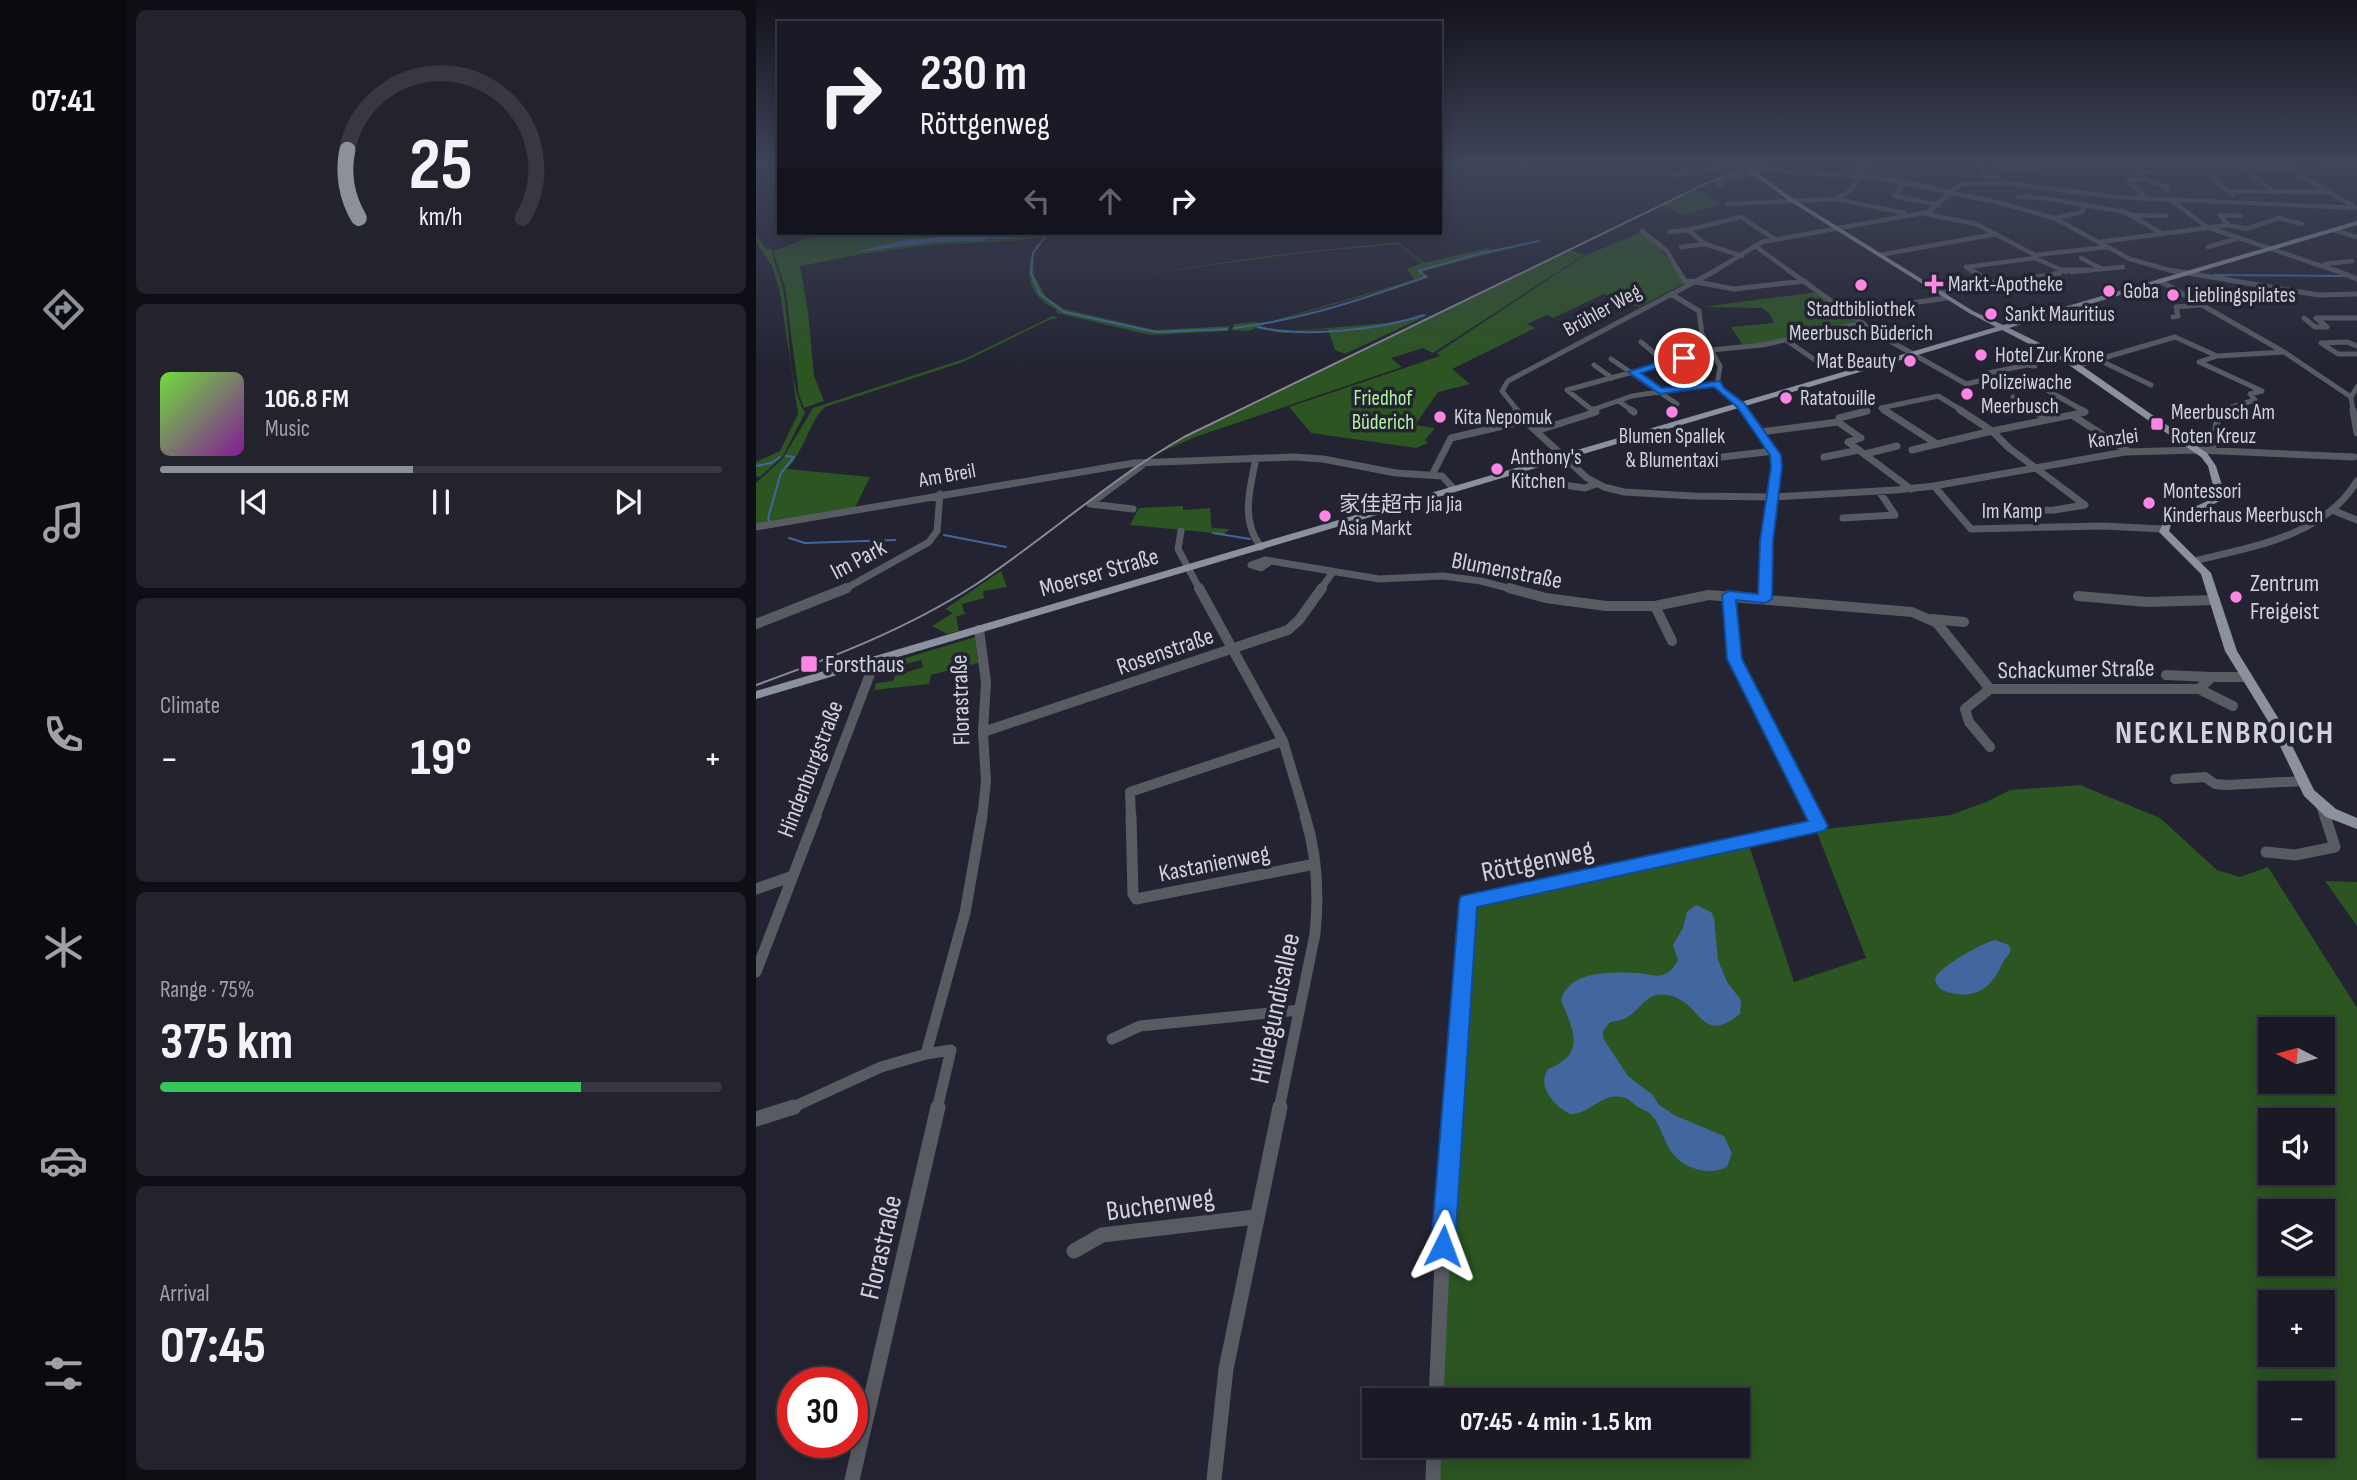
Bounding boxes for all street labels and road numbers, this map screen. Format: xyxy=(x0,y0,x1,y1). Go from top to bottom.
street label: Brühler Weg xyxy=(1559,279,1645,342)
street label: Kanzlei xyxy=(2087,423,2140,454)
street label: Am Breil xyxy=(916,458,978,493)
street label: Im Kamp xyxy=(1982,499,2042,524)
street label: Im Park xyxy=(825,533,891,586)
street label: Moerser Straße xyxy=(1036,542,1162,603)
street label: Blumenstraße xyxy=(1449,546,1565,595)
street label: Rosenstraße xyxy=(1113,621,1217,682)
street label: Florastraße xyxy=(944,654,977,746)
street label: Schackumer Straße xyxy=(1997,654,2155,685)
street label: Hindenburgstraße xyxy=(771,697,850,842)
street label: Röttgenweg xyxy=(1478,834,1596,889)
street label: Kastanienweg xyxy=(1156,839,1272,888)
street label: Hildegundisallee xyxy=(1243,930,1308,1087)
street label: Buchenweg xyxy=(1104,1181,1216,1228)
street label: Florastraße xyxy=(853,1192,909,1303)

